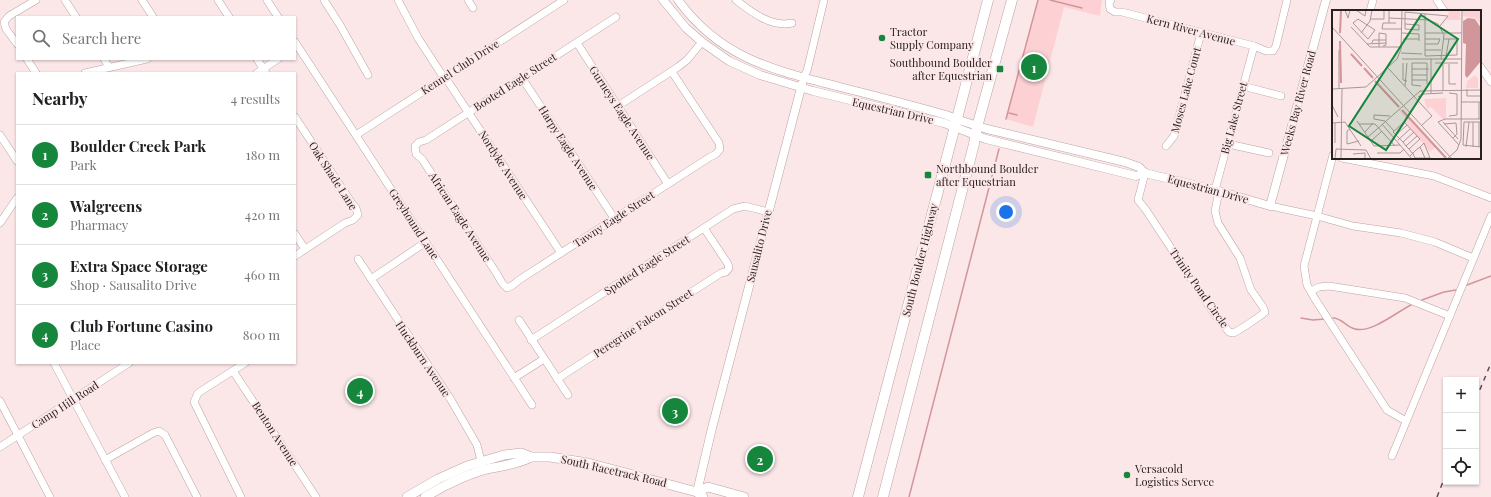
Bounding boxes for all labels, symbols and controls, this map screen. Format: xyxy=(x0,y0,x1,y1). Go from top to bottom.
street label: Kern River Avenue xyxy=(1145,10,1238,49)
inset map xyxy=(1332,10,1481,159)
search box xyxy=(16,16,296,60)
place label: Tractor Supply Company xyxy=(890,24,974,52)
icon: search xyxy=(30,27,52,49)
text: Search here xyxy=(62,28,141,48)
marker: Tractor Supply Company xyxy=(877,33,887,43)
street label: Kennel Club Drive xyxy=(418,35,502,97)
street label: Moses Lake Court xyxy=(1167,45,1204,134)
street label: Weeks Bay River Road xyxy=(1276,48,1319,158)
street label: Booted Eagle Street xyxy=(470,49,559,114)
pin: 1 xyxy=(1021,52,1047,82)
place label: Southbound Boulder after Equestrian xyxy=(890,55,992,83)
street label: Gurneys Eagle Avenue xyxy=(586,63,659,163)
marker: Southbound Boulder after Equestrian xyxy=(995,64,1005,74)
street label: Big Lake Street xyxy=(1217,80,1250,156)
text: Nearby xyxy=(32,87,87,109)
text: 4 results xyxy=(231,90,280,107)
street label: Equestrian Drive xyxy=(851,94,936,127)
street label: Harpy Eagle Avenue xyxy=(535,102,602,193)
street label: Nordyke Avenue xyxy=(475,127,532,203)
text: Boulder Creek Park xyxy=(70,136,206,156)
street label: Oak Shade Lane xyxy=(306,139,361,213)
text: 1 xyxy=(43,146,47,163)
text: 180 m xyxy=(246,146,280,163)
text: Park xyxy=(70,156,97,173)
place label: Northbound Boulder after Equestrian xyxy=(936,161,1038,189)
street label: African Eagle Avenue xyxy=(425,168,495,265)
marker: Northbound Boulder after Equestrian xyxy=(923,170,933,180)
street label: Equestrian Drive xyxy=(1166,170,1251,207)
street label: Greyhound Lane xyxy=(386,185,443,262)
street label: Tawny Eagle Street xyxy=(570,187,657,250)
text: Walgreens xyxy=(70,196,142,216)
street label: South Boulder Highway xyxy=(898,201,941,318)
your location xyxy=(996,202,1016,222)
text: 2 xyxy=(42,206,48,223)
text: 420 m xyxy=(245,206,280,223)
street label: Sausalito Drive xyxy=(742,208,775,284)
text: Pharmacy xyxy=(70,216,128,233)
street label: Spotted Eagle Street xyxy=(601,231,693,298)
street label: Trinity Pond Circle xyxy=(1166,245,1233,331)
text: Extra Space Storage xyxy=(70,256,208,276)
text: 3 xyxy=(42,266,48,283)
text: 460 m xyxy=(244,266,280,283)
text: Shop · Sausalito Drive xyxy=(70,276,197,293)
street label: Peregrine Falcon Street xyxy=(590,285,695,360)
text: Club Fortune Casino xyxy=(70,316,213,336)
street label: Huckburn Avenue xyxy=(392,318,455,400)
text: 4 xyxy=(42,326,48,343)
text: 800 m xyxy=(243,326,280,343)
text: Place xyxy=(70,336,101,353)
pin: 4 xyxy=(347,376,373,406)
street label: Camp Hill Road xyxy=(28,377,102,432)
map controls xyxy=(1443,377,1479,485)
button: + xyxy=(1443,377,1479,413)
pin: 3 xyxy=(662,396,688,426)
street label: Benton Avenue xyxy=(249,399,302,469)
button: − xyxy=(1443,413,1479,449)
pin: 2 xyxy=(747,444,773,474)
button: locate xyxy=(1443,449,1479,485)
street label: South Racetrack Road xyxy=(560,451,669,490)
place label: Versacold Logistics Servce xyxy=(1134,461,1215,489)
marker: Versacold Logistics Servce xyxy=(1122,470,1132,480)

